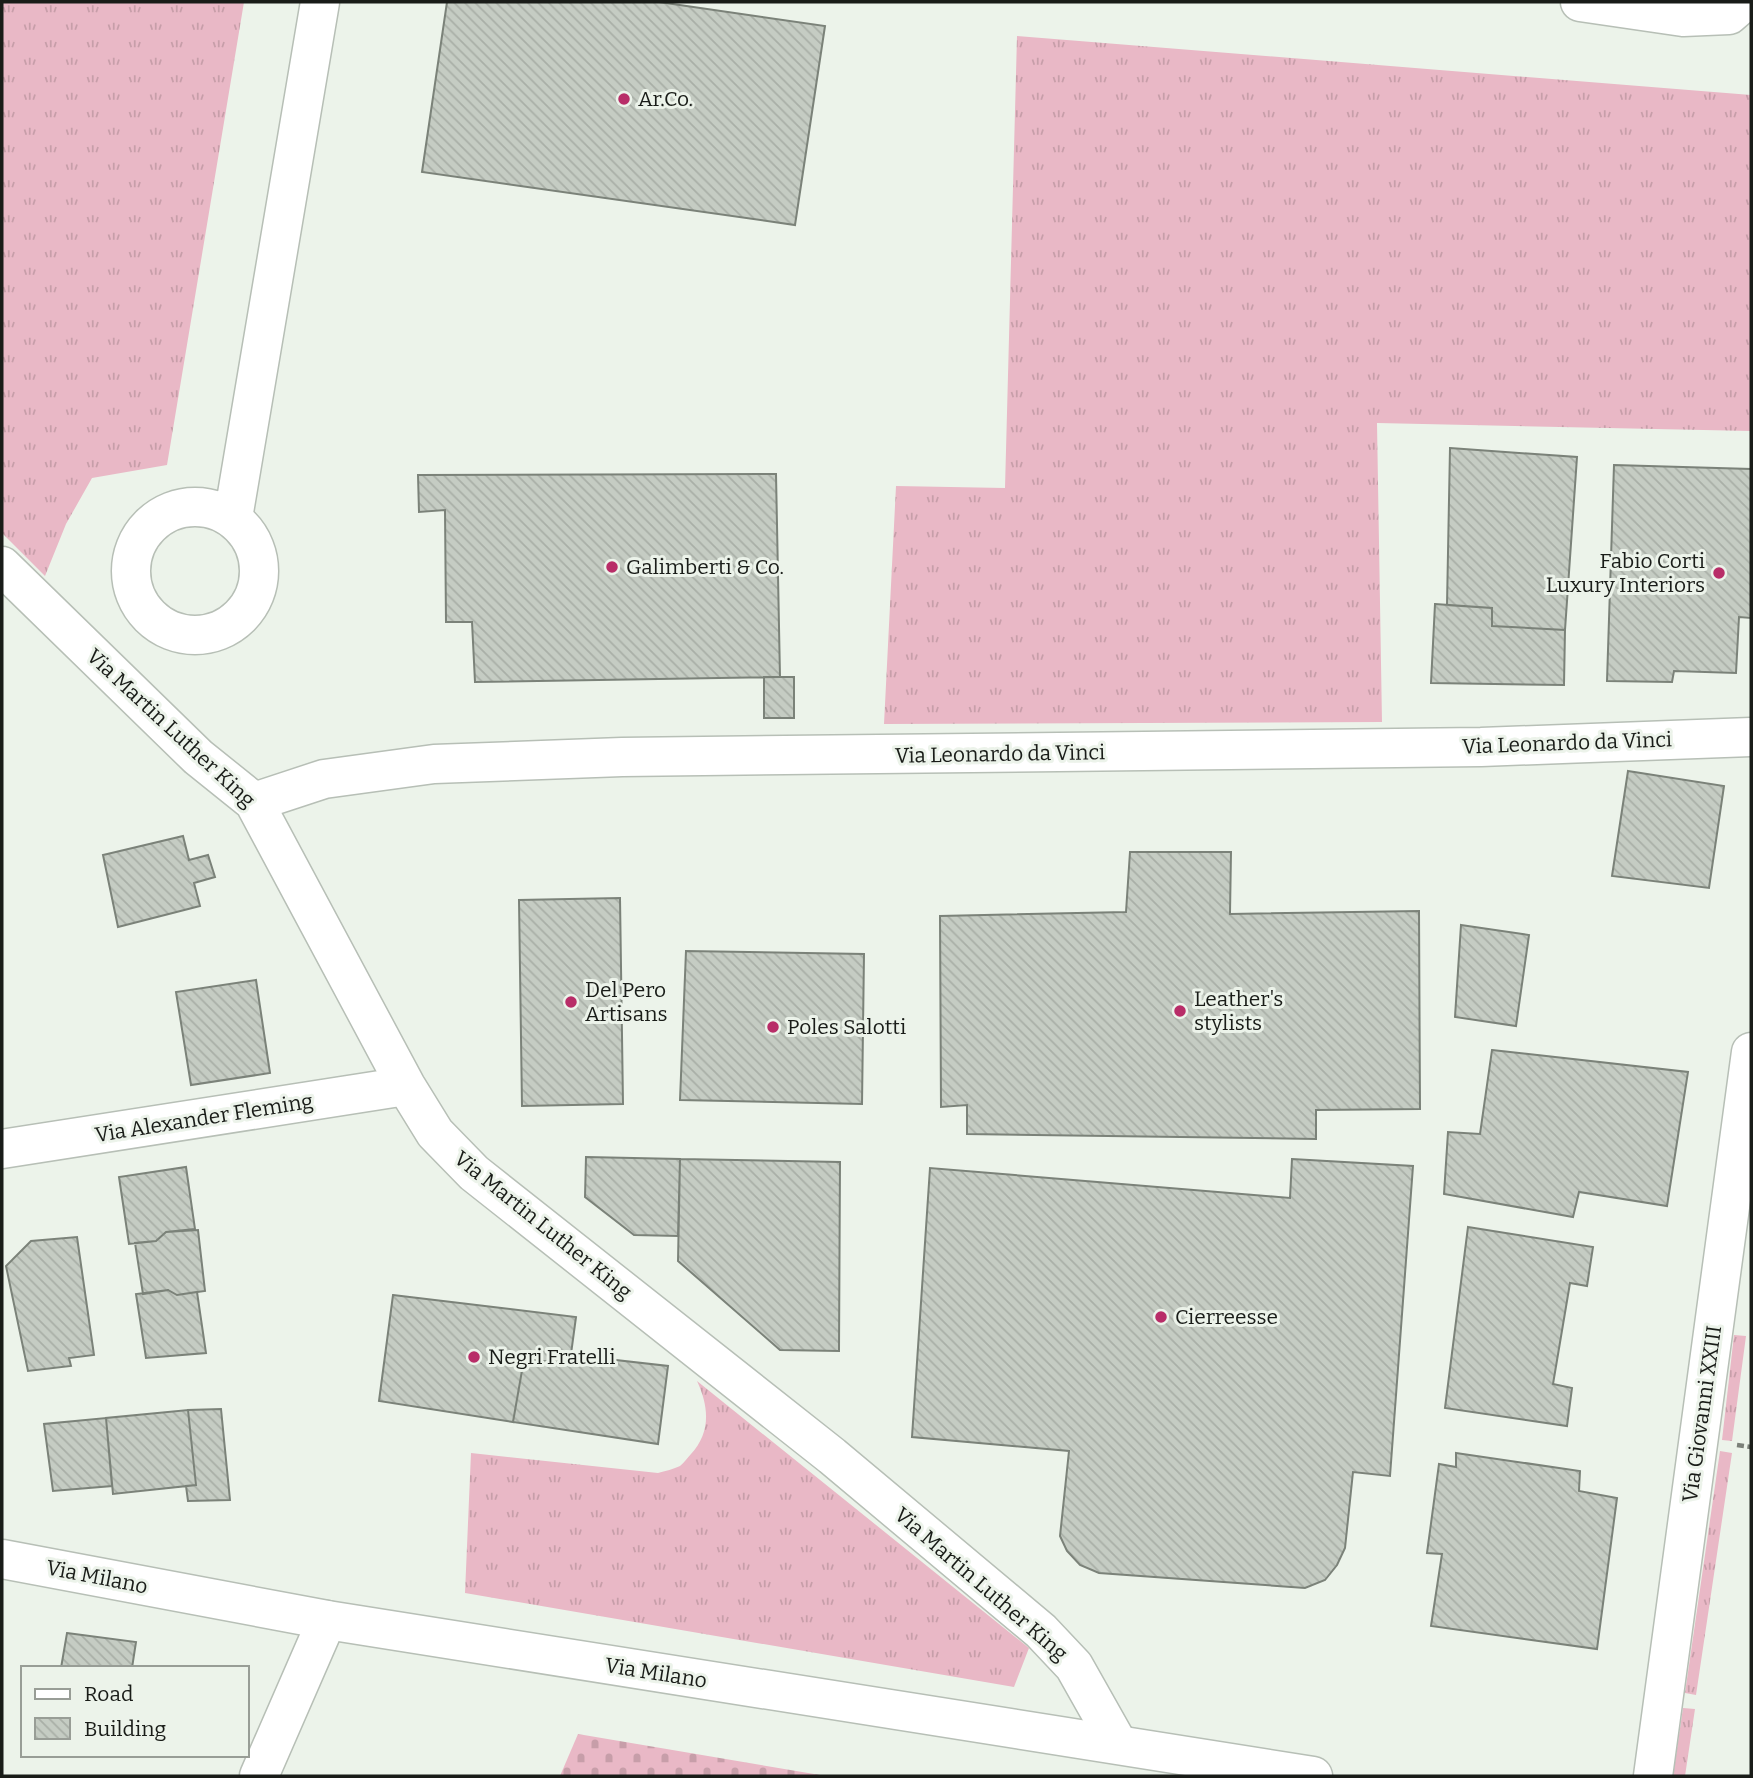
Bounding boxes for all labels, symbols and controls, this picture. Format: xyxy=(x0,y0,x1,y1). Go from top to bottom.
place label: Ar.Co. xyxy=(638,86,693,112)
marker: Ar.Co. xyxy=(616,91,632,107)
place label: Fabio Corti Luxury Interiors xyxy=(1546,548,1705,598)
place label: Galimberti & Co. xyxy=(626,554,784,580)
marker: Galimberti & Co. xyxy=(604,559,620,575)
marker: Fabio Corti Luxury Interiors xyxy=(1711,565,1727,581)
street label: Via Martin Luther King xyxy=(81,643,261,813)
street label: Via Leonardo da Vinci xyxy=(1461,726,1673,760)
street label: Via Leonardo da Vinci xyxy=(895,739,1105,769)
place label: Del Pero Artisans xyxy=(585,977,667,1027)
place label: Leather's stylists xyxy=(1194,986,1283,1036)
marker: Del Pero Artisans xyxy=(563,994,579,1010)
marker: Leather's stylists xyxy=(1172,1003,1188,1019)
place label: Poles Salotti xyxy=(787,1014,906,1040)
marker: Poles Salotti xyxy=(765,1019,781,1035)
street label: Via Alexander Fleming xyxy=(93,1088,315,1148)
street label: Via Martin Luther King xyxy=(449,1145,637,1305)
place label: Cierreesse xyxy=(1175,1304,1278,1330)
marker: Cierreesse xyxy=(1153,1309,1169,1325)
street label: Via Giovanni XXIII xyxy=(1677,1324,1727,1504)
place label: Negri Fratelli xyxy=(488,1344,615,1370)
marker: Negri Fratelli xyxy=(466,1349,482,1365)
street label: Via Martin Luther King xyxy=(889,1502,1073,1667)
street label: Via Milano xyxy=(44,1554,150,1600)
street label: Via Milano xyxy=(603,1652,709,1694)
legend xyxy=(21,1666,248,1757)
text: Road xyxy=(84,1681,133,1707)
text: Building xyxy=(84,1716,167,1742)

